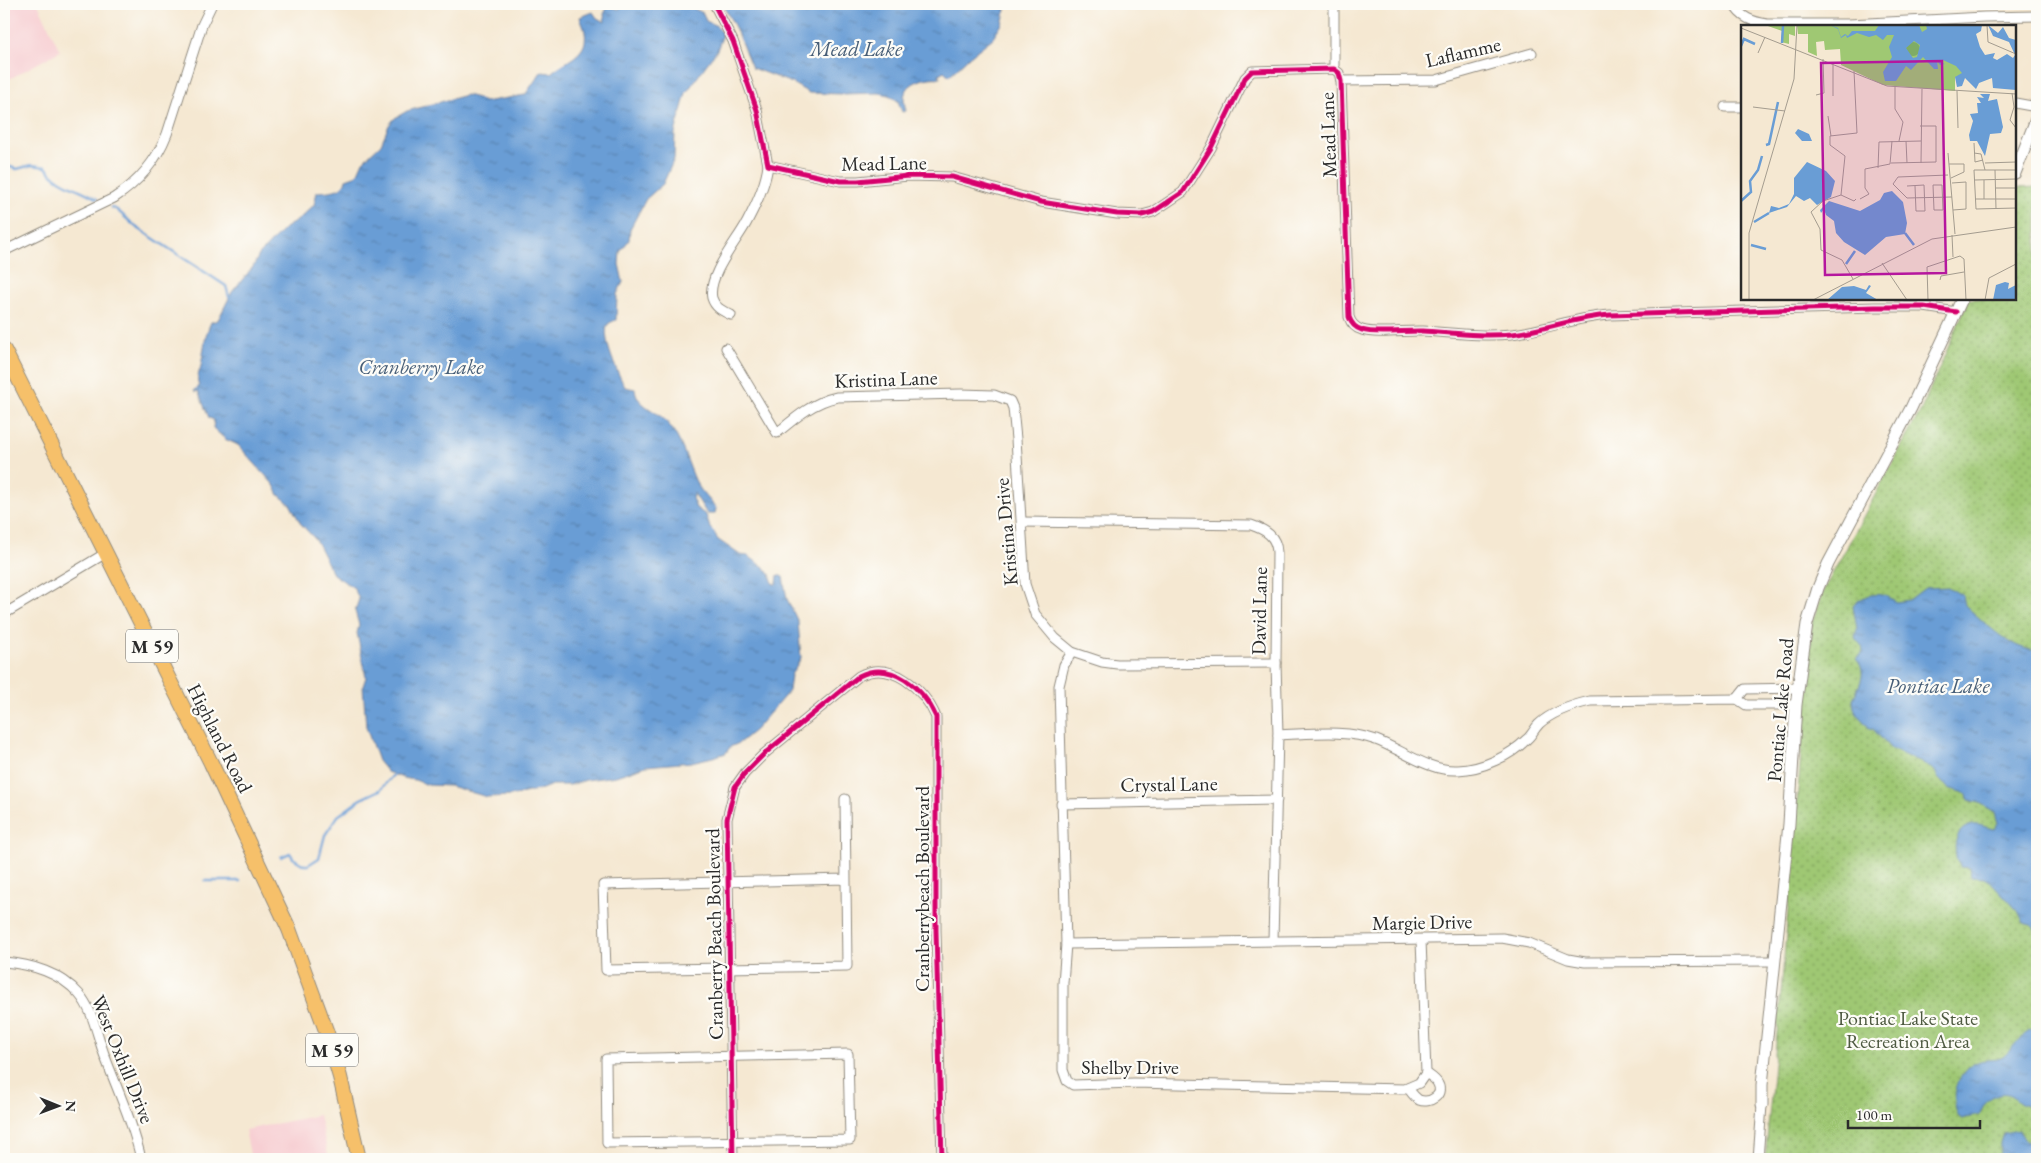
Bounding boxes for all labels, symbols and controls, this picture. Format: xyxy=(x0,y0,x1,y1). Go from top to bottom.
inset map xyxy=(1741,25,2016,300)
street label: Laflamme xyxy=(1423,31,1503,73)
water label: Mead Lake xyxy=(808,35,903,62)
street label: Mead Lane xyxy=(1314,92,1342,178)
street label: Mead Lane xyxy=(841,149,927,177)
water label: Cranberry Lake xyxy=(359,353,484,380)
street label: Kristina Lane xyxy=(834,364,938,394)
street label: Kristina Drive xyxy=(988,477,1024,587)
street label: David Lane xyxy=(1245,566,1273,655)
road number: M 59 xyxy=(126,630,178,662)
street label: Pontiac Lake Road xyxy=(1761,636,1799,783)
water label: Pontiac Lake xyxy=(1886,672,1990,699)
street label: Highland Road xyxy=(181,679,259,798)
street label: Crystal Lane xyxy=(1120,770,1218,798)
street label: Cranberrybeach Boulevard xyxy=(909,785,935,992)
street label: Cranberry Beach Boulevard xyxy=(699,827,729,1040)
street label: Margie Drive xyxy=(1372,908,1473,936)
street label: West Oxhill Drive xyxy=(85,991,161,1127)
park label: Pontiac Lake State Recreation Area xyxy=(1838,1005,1978,1054)
road number: M 59 xyxy=(306,1034,358,1066)
street label: Shelby Drive xyxy=(1081,1054,1179,1080)
north arrow xyxy=(32,1080,82,1130)
scale bar xyxy=(1848,1098,1981,1130)
text: N xyxy=(62,1100,80,1113)
text: 100 m xyxy=(1856,1105,1893,1124)

